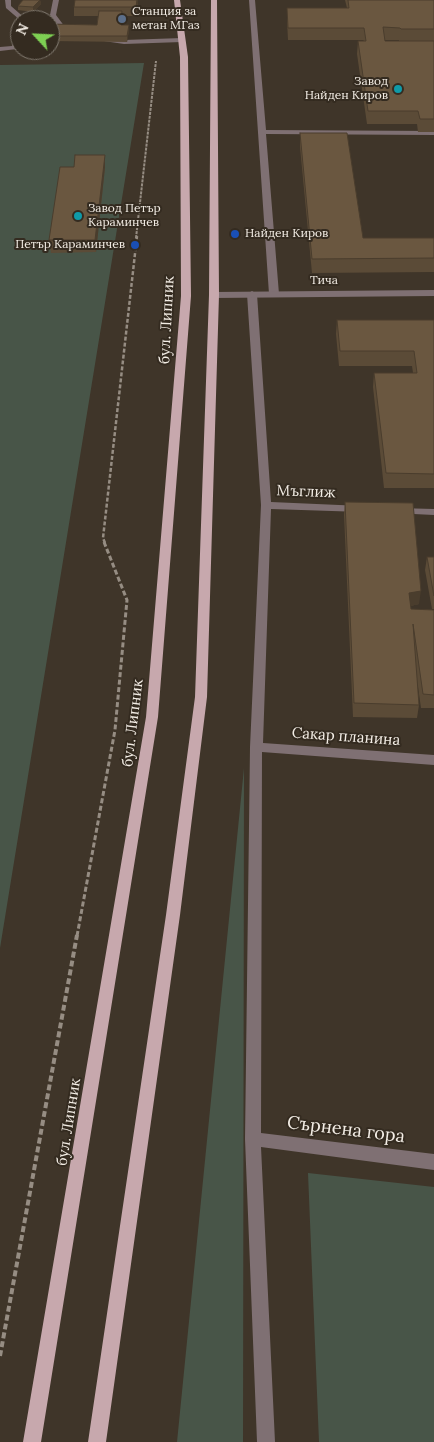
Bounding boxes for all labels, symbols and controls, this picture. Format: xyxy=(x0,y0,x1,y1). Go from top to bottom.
place label: Станция за метан МГаз xyxy=(132,5,199,33)
north arrow xyxy=(10,10,60,60)
marker: Станция за метан МГаз xyxy=(116,13,128,25)
text: N xyxy=(12,20,33,38)
place label: Завод Найден Киров xyxy=(305,75,388,103)
marker: Завод Найден Киров xyxy=(392,83,404,95)
place label: Завод Петър Караминчев xyxy=(88,202,161,230)
marker: Завод Петър Караминчев xyxy=(72,210,84,222)
place label: Найден Киров xyxy=(245,227,328,241)
marker: Найден Киров xyxy=(229,228,241,240)
place label: Петър Караминчев xyxy=(15,238,125,252)
marker: Петър Караминчев xyxy=(129,239,141,251)
street label: Тича xyxy=(310,274,338,288)
street label: бул. Липник xyxy=(156,275,178,365)
street label: Мъглиж xyxy=(276,482,336,502)
street label: бул. Липник xyxy=(119,678,147,768)
street label: Сакар планина xyxy=(291,724,401,750)
street label: бул. Липник xyxy=(53,1077,85,1167)
street label: Сърнена гора xyxy=(286,1112,406,1148)

